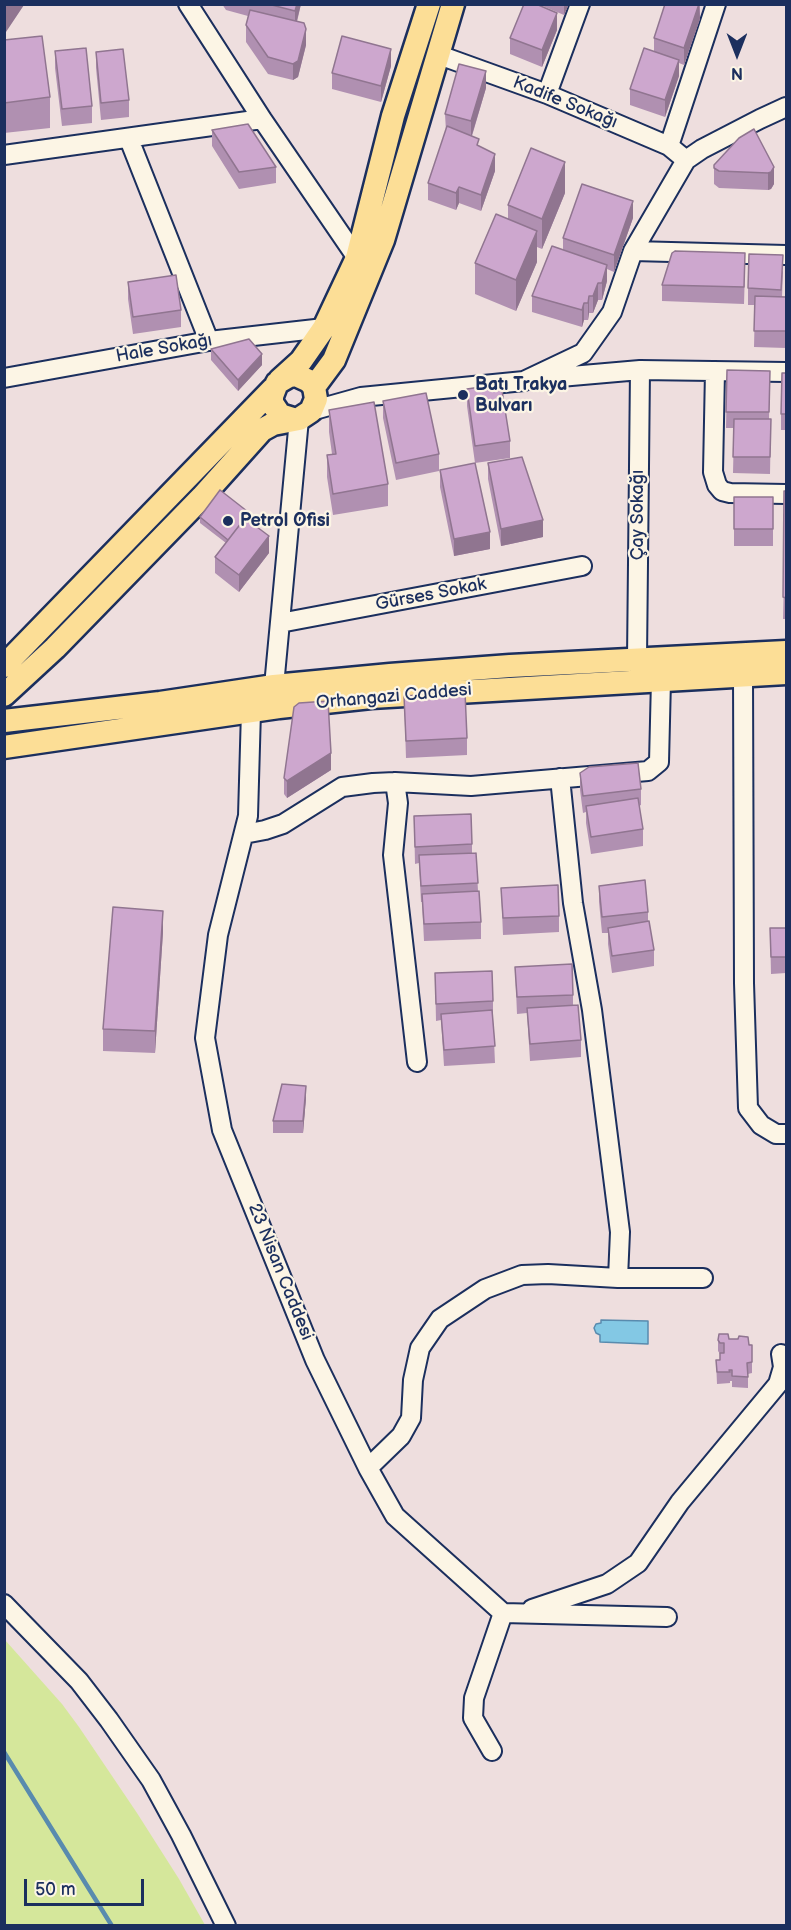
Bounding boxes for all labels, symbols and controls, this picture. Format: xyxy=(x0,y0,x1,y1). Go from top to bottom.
north arrow xyxy=(707,24,767,84)
text: N xyxy=(731,63,743,82)
street label: Kadife Sokağı xyxy=(509,72,621,134)
street label: Hale Sokağı xyxy=(114,330,214,368)
place label: Batı Trakya Bulvarı xyxy=(475,374,567,416)
marker: Batı Trakya Bulvarı xyxy=(456,388,470,402)
street label: Çay Sokağı xyxy=(627,470,649,560)
place label: Petrol Ofisi xyxy=(240,510,330,532)
marker: Petrol Ofisi xyxy=(221,514,235,528)
street label: Gürses Sokak xyxy=(374,574,488,616)
street label: Orhangazi Caddesi xyxy=(315,679,473,715)
street label: 23 Nisan Caddesi xyxy=(243,1201,317,1343)
scale bar xyxy=(27,1867,147,1905)
text: 50 m xyxy=(35,1879,76,1900)

